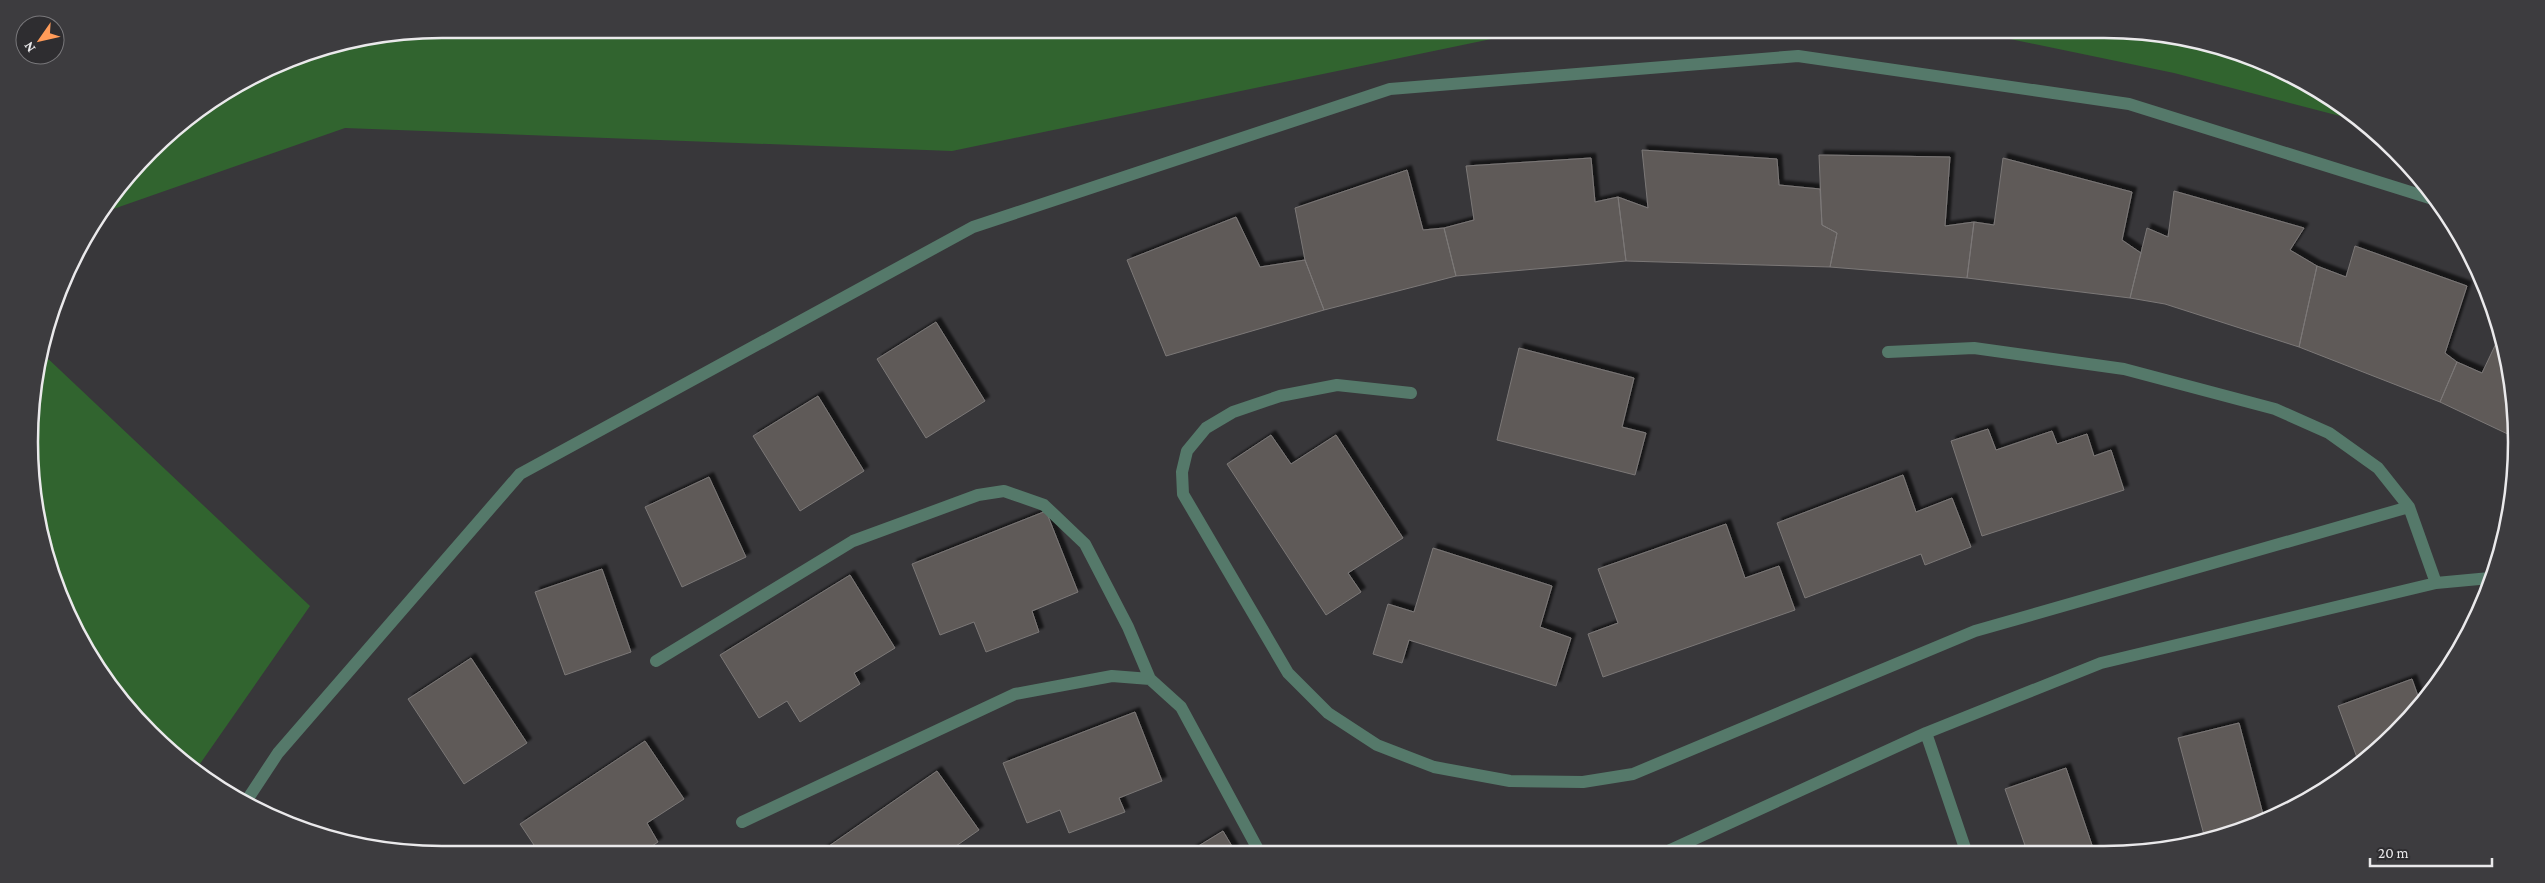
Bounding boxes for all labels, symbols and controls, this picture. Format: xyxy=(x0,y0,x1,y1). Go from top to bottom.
north arrow xyxy=(15,15,65,65)
text: N xyxy=(20,38,39,56)
scale bar xyxy=(2370,836,2492,868)
text: 20 m xyxy=(2378,845,2409,861)

